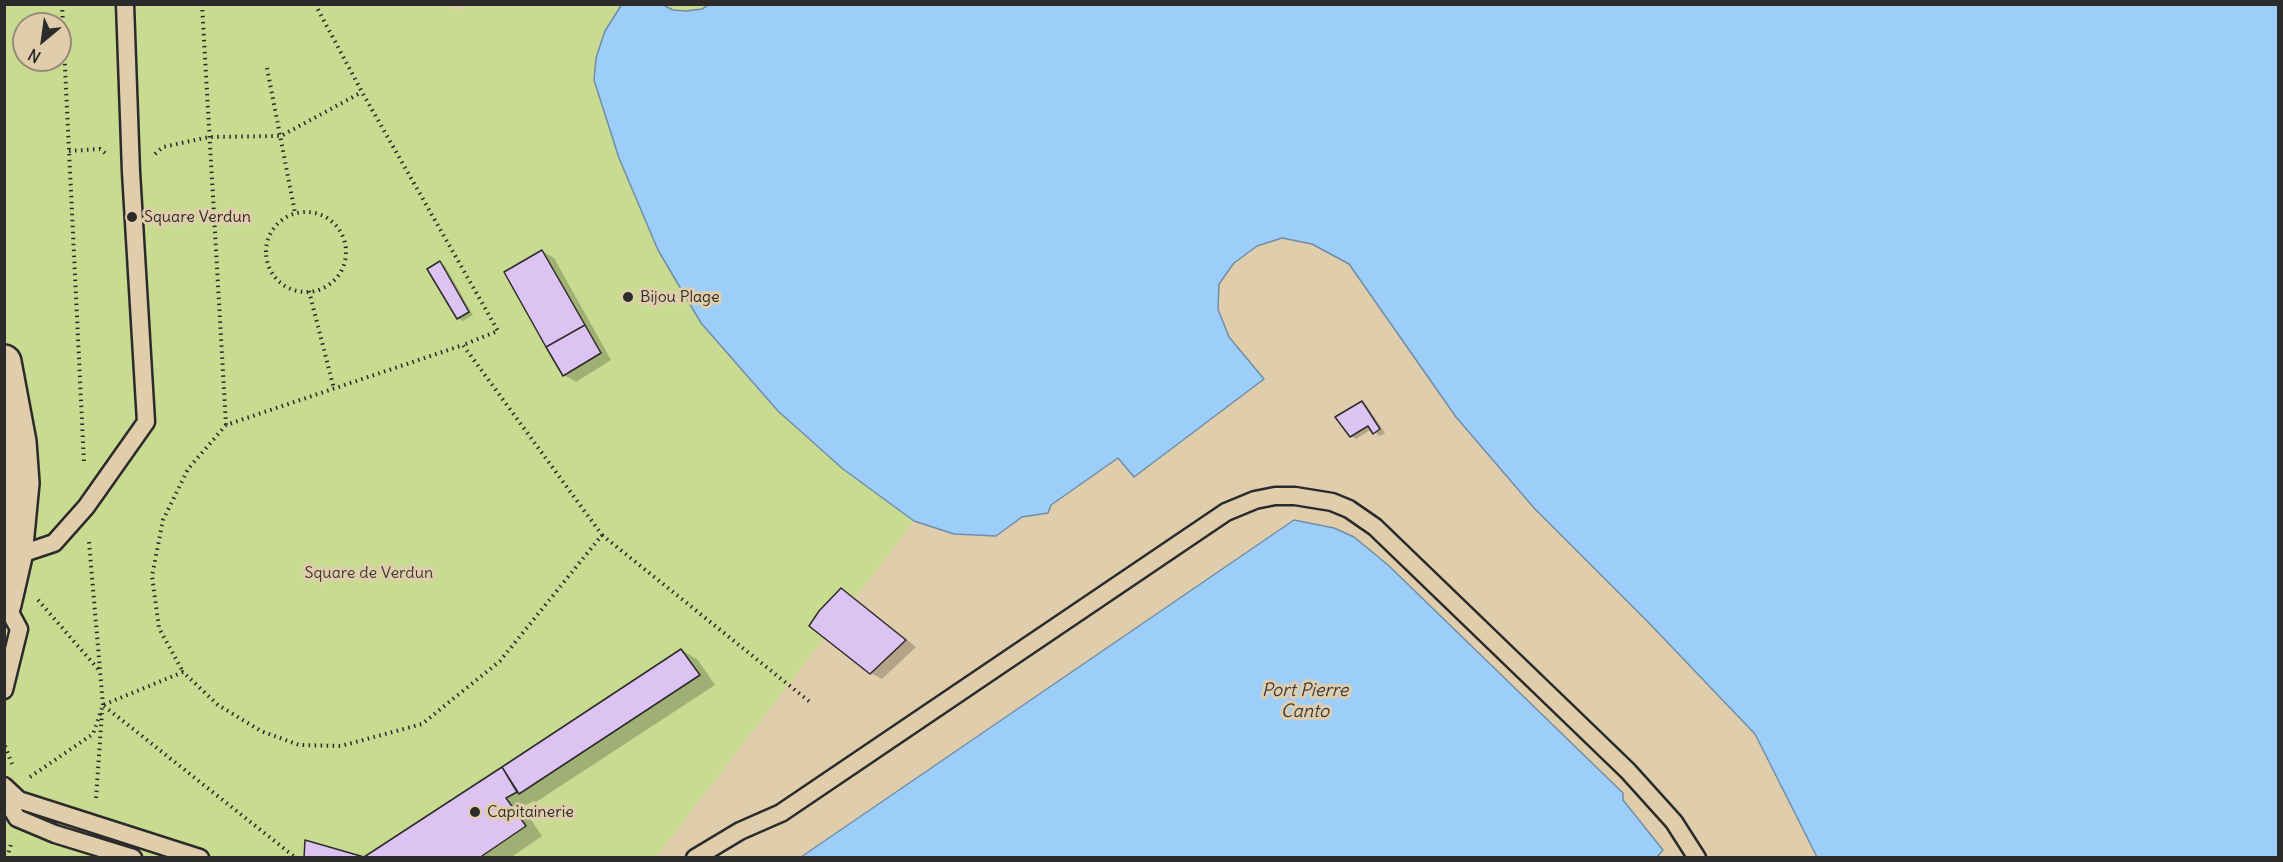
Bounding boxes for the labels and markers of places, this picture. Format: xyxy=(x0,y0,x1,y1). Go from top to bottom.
place label: Square Verdun xyxy=(144,207,251,227)
marker: Square Verdun xyxy=(125,210,139,224)
place label: Bijou Plage xyxy=(640,287,720,307)
marker: Bijou Plage xyxy=(621,290,635,304)
place label: Capitainerie xyxy=(487,802,574,822)
marker: Capitainerie xyxy=(468,805,482,819)

